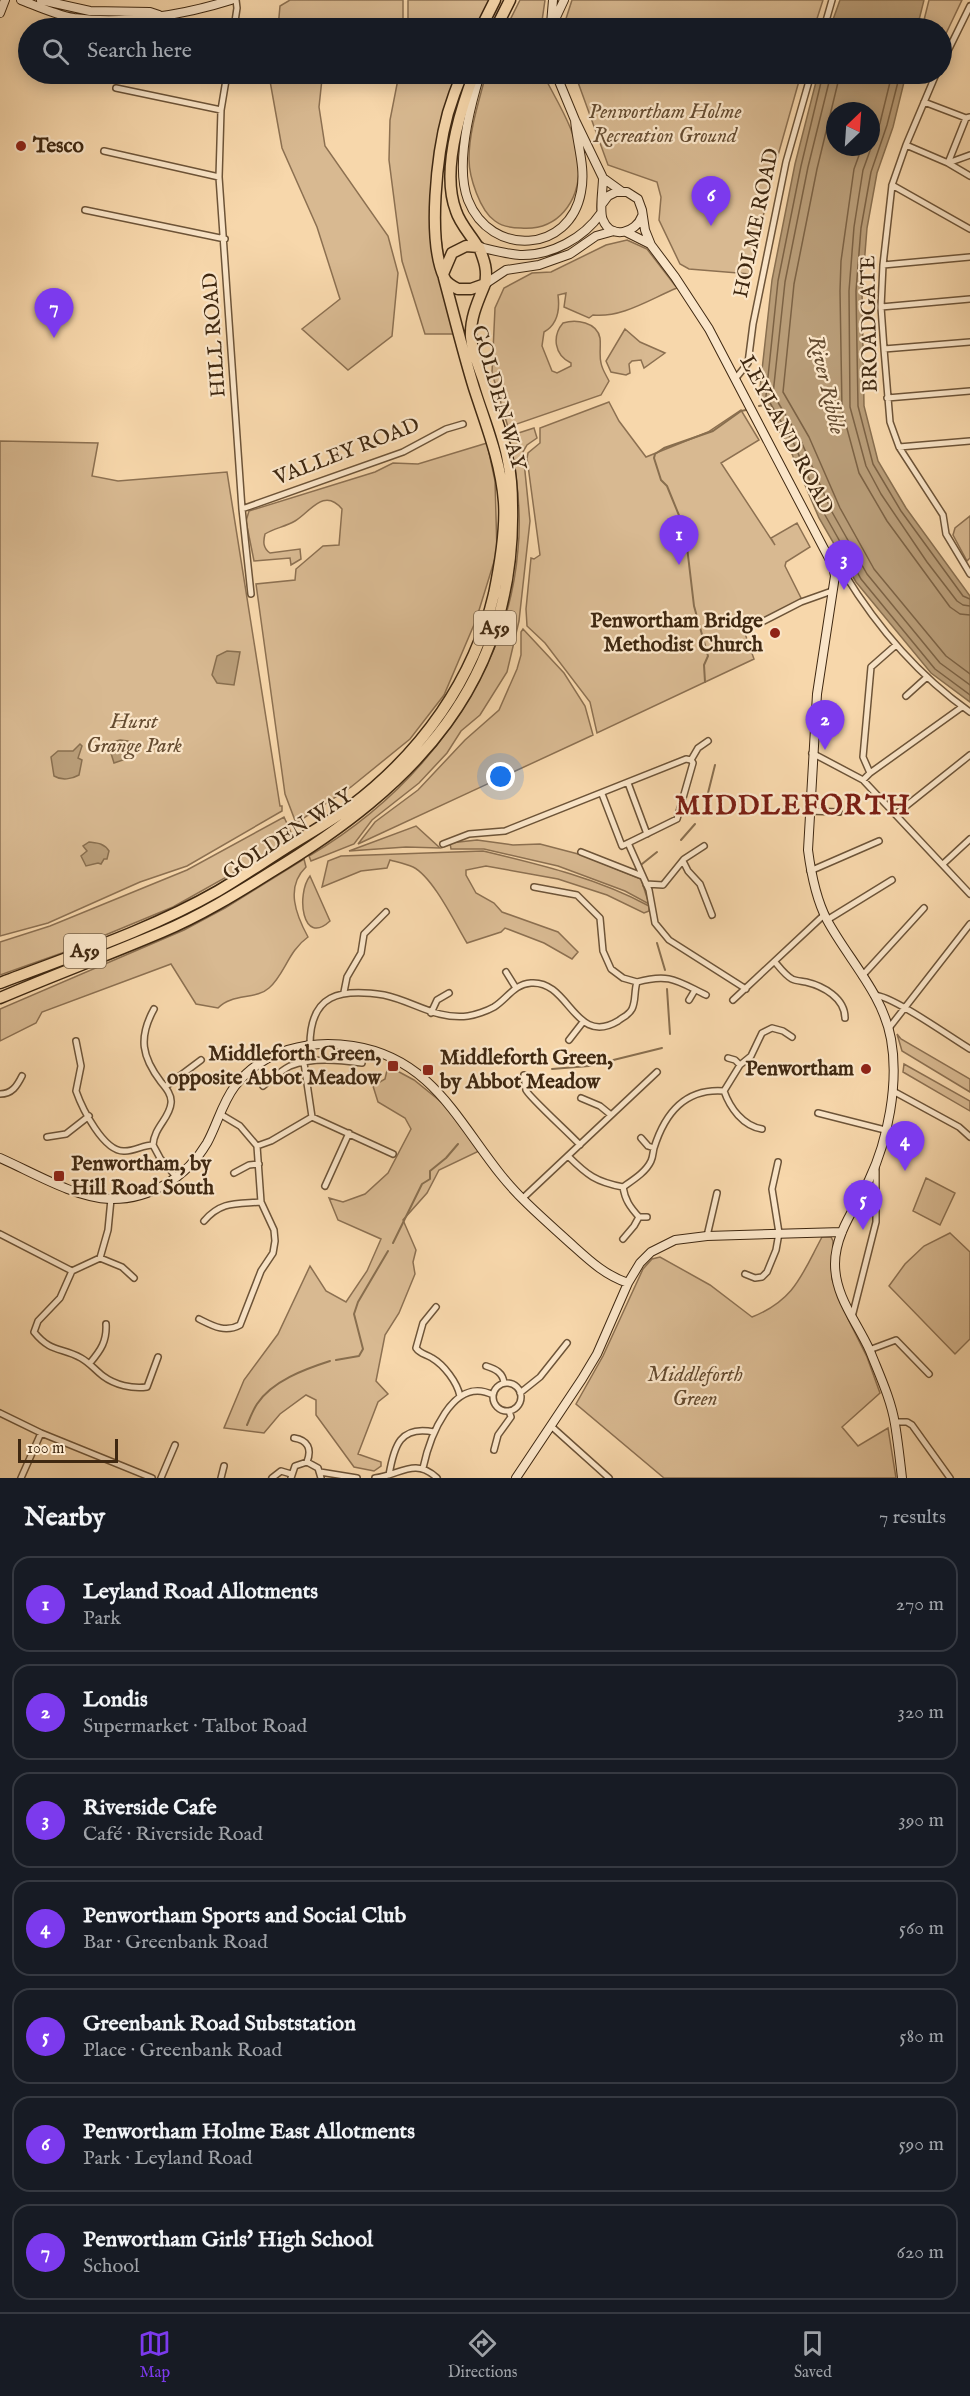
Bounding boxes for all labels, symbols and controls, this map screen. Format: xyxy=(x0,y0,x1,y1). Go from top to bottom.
search box xyxy=(18,18,952,84)
icon: search xyxy=(39,35,72,68)
text: Search here xyxy=(87,37,192,65)
park label: Penwortham Holme Recreation Ground xyxy=(589,99,741,150)
north arrow xyxy=(826,102,880,156)
place label: Tesco xyxy=(32,133,85,160)
marker: Tesco xyxy=(14,139,28,153)
street label: HOLME ROAD xyxy=(728,146,786,300)
pin: 6 xyxy=(692,176,730,226)
street label: BROADGATE xyxy=(855,255,885,393)
street label: HILL ROAD xyxy=(197,272,233,398)
pin: 7 xyxy=(34,288,74,338)
street label: GOLDEN WAY xyxy=(464,322,532,475)
water label: River Ribble xyxy=(801,333,851,438)
street label: LEYLAND ROAD xyxy=(733,351,839,519)
street label: VALLEY ROAD xyxy=(270,412,423,492)
pin: 1 xyxy=(660,516,698,565)
pin: 3 xyxy=(824,540,864,590)
place label: Penwortham Bridge Methodist Church xyxy=(590,608,764,659)
road number: A59 xyxy=(474,611,516,645)
marker: Penwortham Bridge Methodist Church xyxy=(768,626,782,640)
pin: 2 xyxy=(806,700,844,750)
park label: Hurst Grange Park xyxy=(86,709,183,760)
your location xyxy=(486,762,515,791)
street label: GOLDEN WAY xyxy=(218,782,360,887)
district label: MIDDLEFORTH xyxy=(675,790,911,824)
road number: A59 xyxy=(64,934,106,968)
place label: Middleforth Green, opposite Abbot Meadow xyxy=(167,1041,382,1092)
place label: Middleforth Green, by Abbot Meadow xyxy=(439,1045,613,1096)
place label: Penwortham xyxy=(745,1056,855,1083)
marker: Middleforth Green, opposite Abbot Meadow xyxy=(386,1059,400,1073)
marker: Penwortham xyxy=(859,1062,873,1076)
marker: Middleforth Green, by Abbot Meadow xyxy=(421,1063,435,1077)
pin: 4 xyxy=(886,1122,924,1171)
place label: Penwortham, by Hill Road South xyxy=(71,1151,215,1202)
marker: Penwortham, by Hill Road South xyxy=(52,1169,66,1183)
pin: 5 xyxy=(844,1180,882,1230)
park label: Middleforth Green xyxy=(647,1362,743,1413)
scale bar xyxy=(18,1436,118,1464)
text: 100 m xyxy=(27,1439,64,1459)
text: Nearby xyxy=(24,1501,105,1534)
text: 7 results xyxy=(879,1505,946,1530)
text: Leyland Road Allotments xyxy=(83,1578,318,1606)
text: 1 xyxy=(42,1592,49,1617)
text: 270 m xyxy=(896,1592,944,1617)
text: Park xyxy=(83,1606,121,1631)
text: Londis xyxy=(83,1686,148,1714)
text: 2 xyxy=(41,1700,50,1725)
text: 320 m xyxy=(898,1700,944,1725)
text: Supermarket · Talbot Road xyxy=(83,1714,307,1739)
text: Riverside Cafe xyxy=(83,1794,217,1822)
text: 3 xyxy=(42,1808,49,1833)
text: 390 m xyxy=(898,1808,944,1833)
text: Café · Riverside Road xyxy=(83,1822,263,1847)
text: Penwortham Sports and Social Club xyxy=(83,1902,406,1930)
text: 4 xyxy=(41,1916,50,1941)
text: 560 m xyxy=(899,1916,944,1941)
text: Bar · Greenbank Road xyxy=(83,1930,268,1955)
text: Greenbank Road Subststation xyxy=(83,2010,356,2038)
text: 5 xyxy=(42,2024,49,2049)
text: 580 m xyxy=(899,2024,944,2049)
text: Place · Greenbank Road xyxy=(83,2038,282,2063)
text: Penwortham Holme East Allotments xyxy=(83,2118,415,2146)
text: 6 xyxy=(41,2132,50,2157)
text: 590 m xyxy=(898,2132,944,2157)
text: Park · Leyland Road xyxy=(83,2146,252,2171)
text: Penwortham Girls' High School xyxy=(83,2226,373,2254)
text: 7 xyxy=(41,2240,50,2265)
text: 620 m xyxy=(897,2240,944,2265)
text: School xyxy=(83,2254,139,2279)
tab: Map xyxy=(138,2327,171,2383)
tab: Directions xyxy=(448,2327,517,2383)
tab: Saved xyxy=(794,2327,832,2383)

